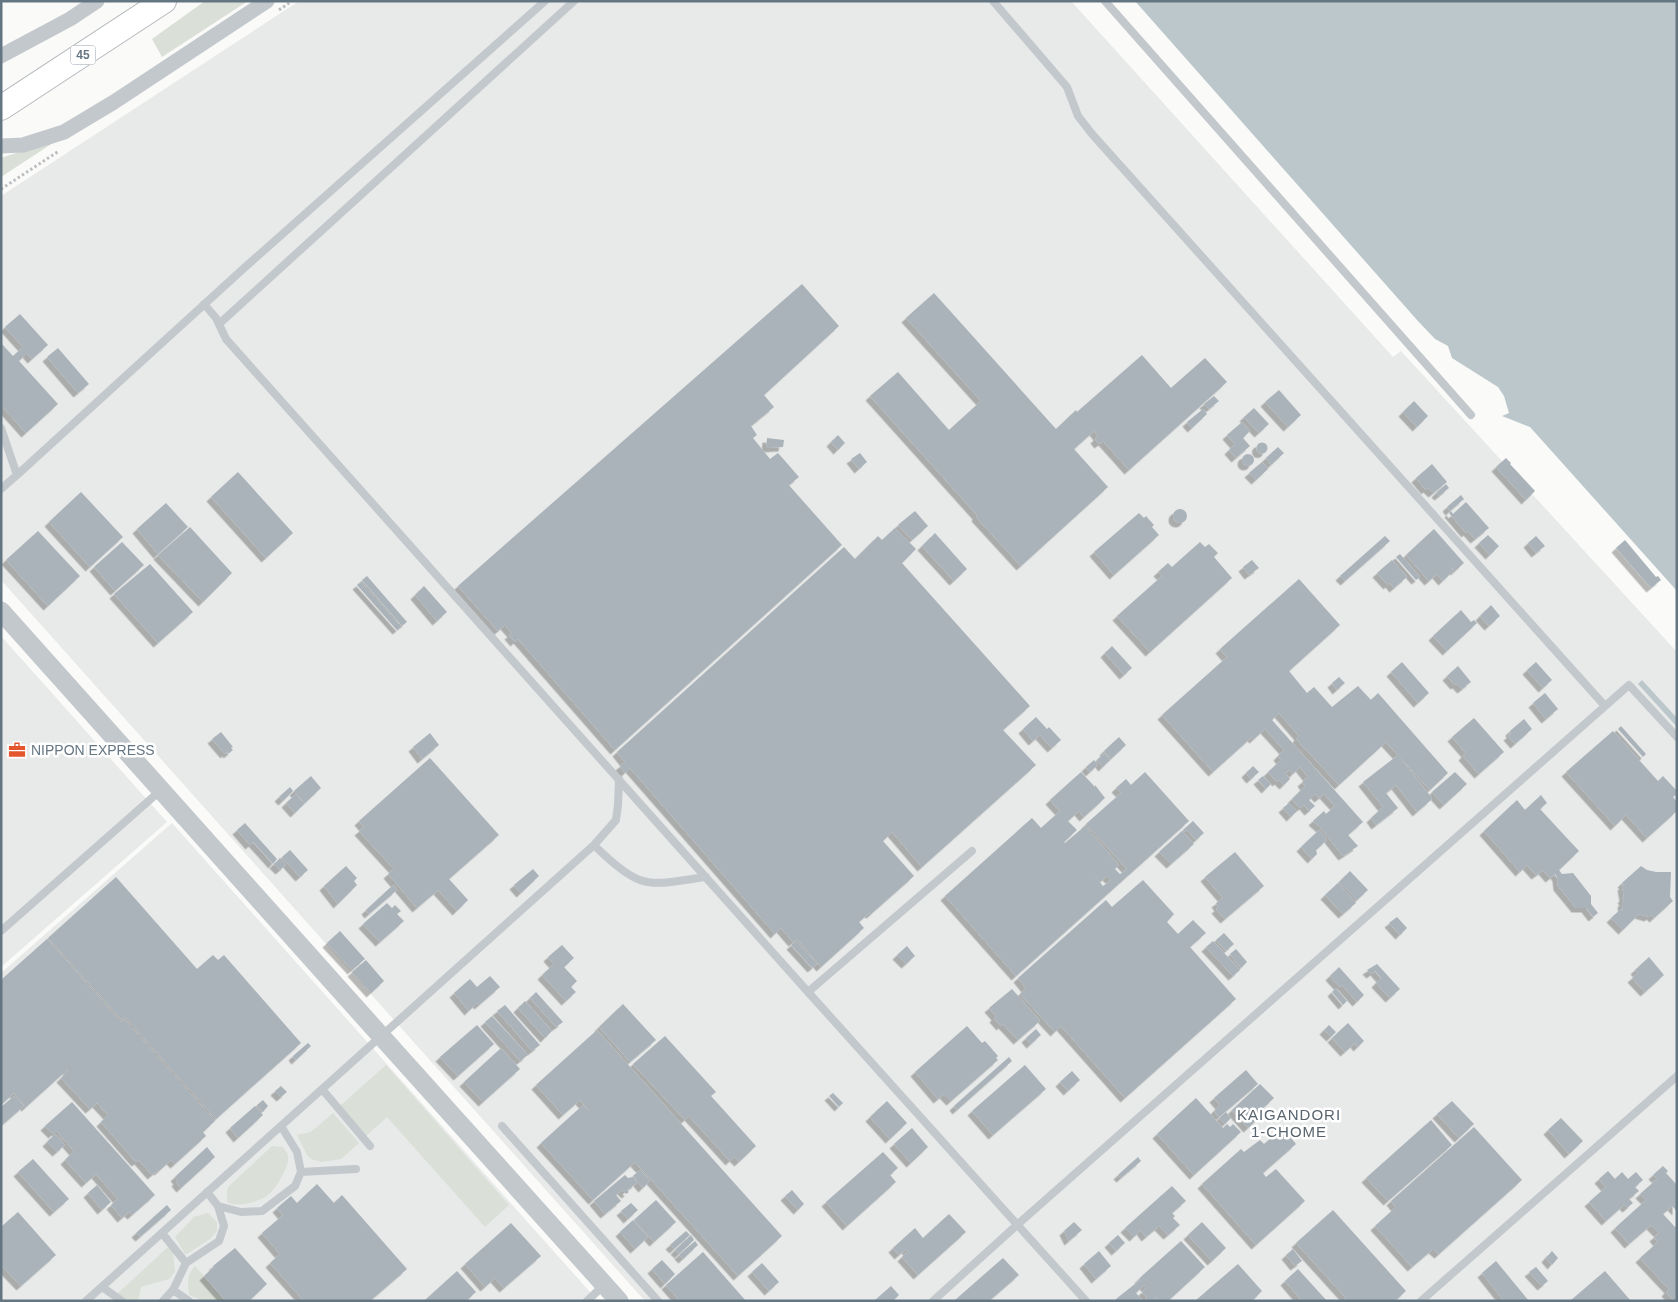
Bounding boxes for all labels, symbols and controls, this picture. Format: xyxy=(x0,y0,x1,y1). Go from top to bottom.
road number: 45 xyxy=(70,46,96,64)
office icon: NIPPON EXPRESS xyxy=(7,740,27,760)
place label: NIPPON EXPRESS xyxy=(31,742,155,758)
district label: KAIGANDORI 1-CHOME xyxy=(1237,1106,1341,1140)

